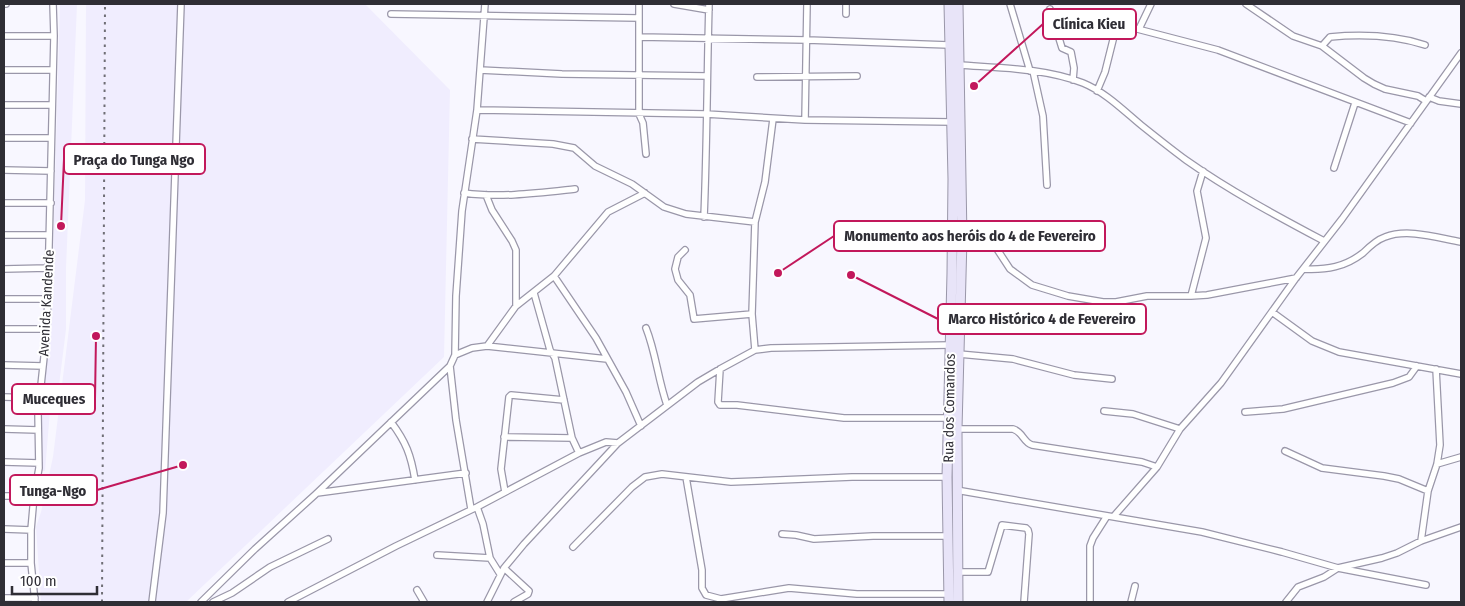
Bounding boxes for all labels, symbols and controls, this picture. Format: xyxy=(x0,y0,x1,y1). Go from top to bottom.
callout: Clínica Kieu xyxy=(1043,9,1136,39)
text: Clínica Kieu xyxy=(1053,15,1125,33)
callout: Praça do Tunga Ngo xyxy=(64,144,205,174)
text: Praça do Tunga Ngo xyxy=(74,151,194,170)
callout: Monumento aos heróis do 4 de Fevereiro xyxy=(834,221,1105,251)
text: Monumento aos heróis do 4 de Fevereiro xyxy=(844,227,1096,245)
street label: Avenida Kandende xyxy=(35,249,58,357)
callout: Marco Histórico 4 de Fevereiro xyxy=(938,304,1146,334)
text: Marco Histórico 4 de Fevereiro xyxy=(948,310,1136,328)
street label: Rua dos Comandos xyxy=(940,353,959,463)
callout: Muceques xyxy=(12,384,95,414)
text: Muceques xyxy=(23,390,86,408)
callout: Tunga-Ngo xyxy=(10,475,97,505)
text: Tunga-Ngo xyxy=(20,482,86,500)
scale bar xyxy=(12,564,98,596)
text: 100 m xyxy=(20,572,57,590)

